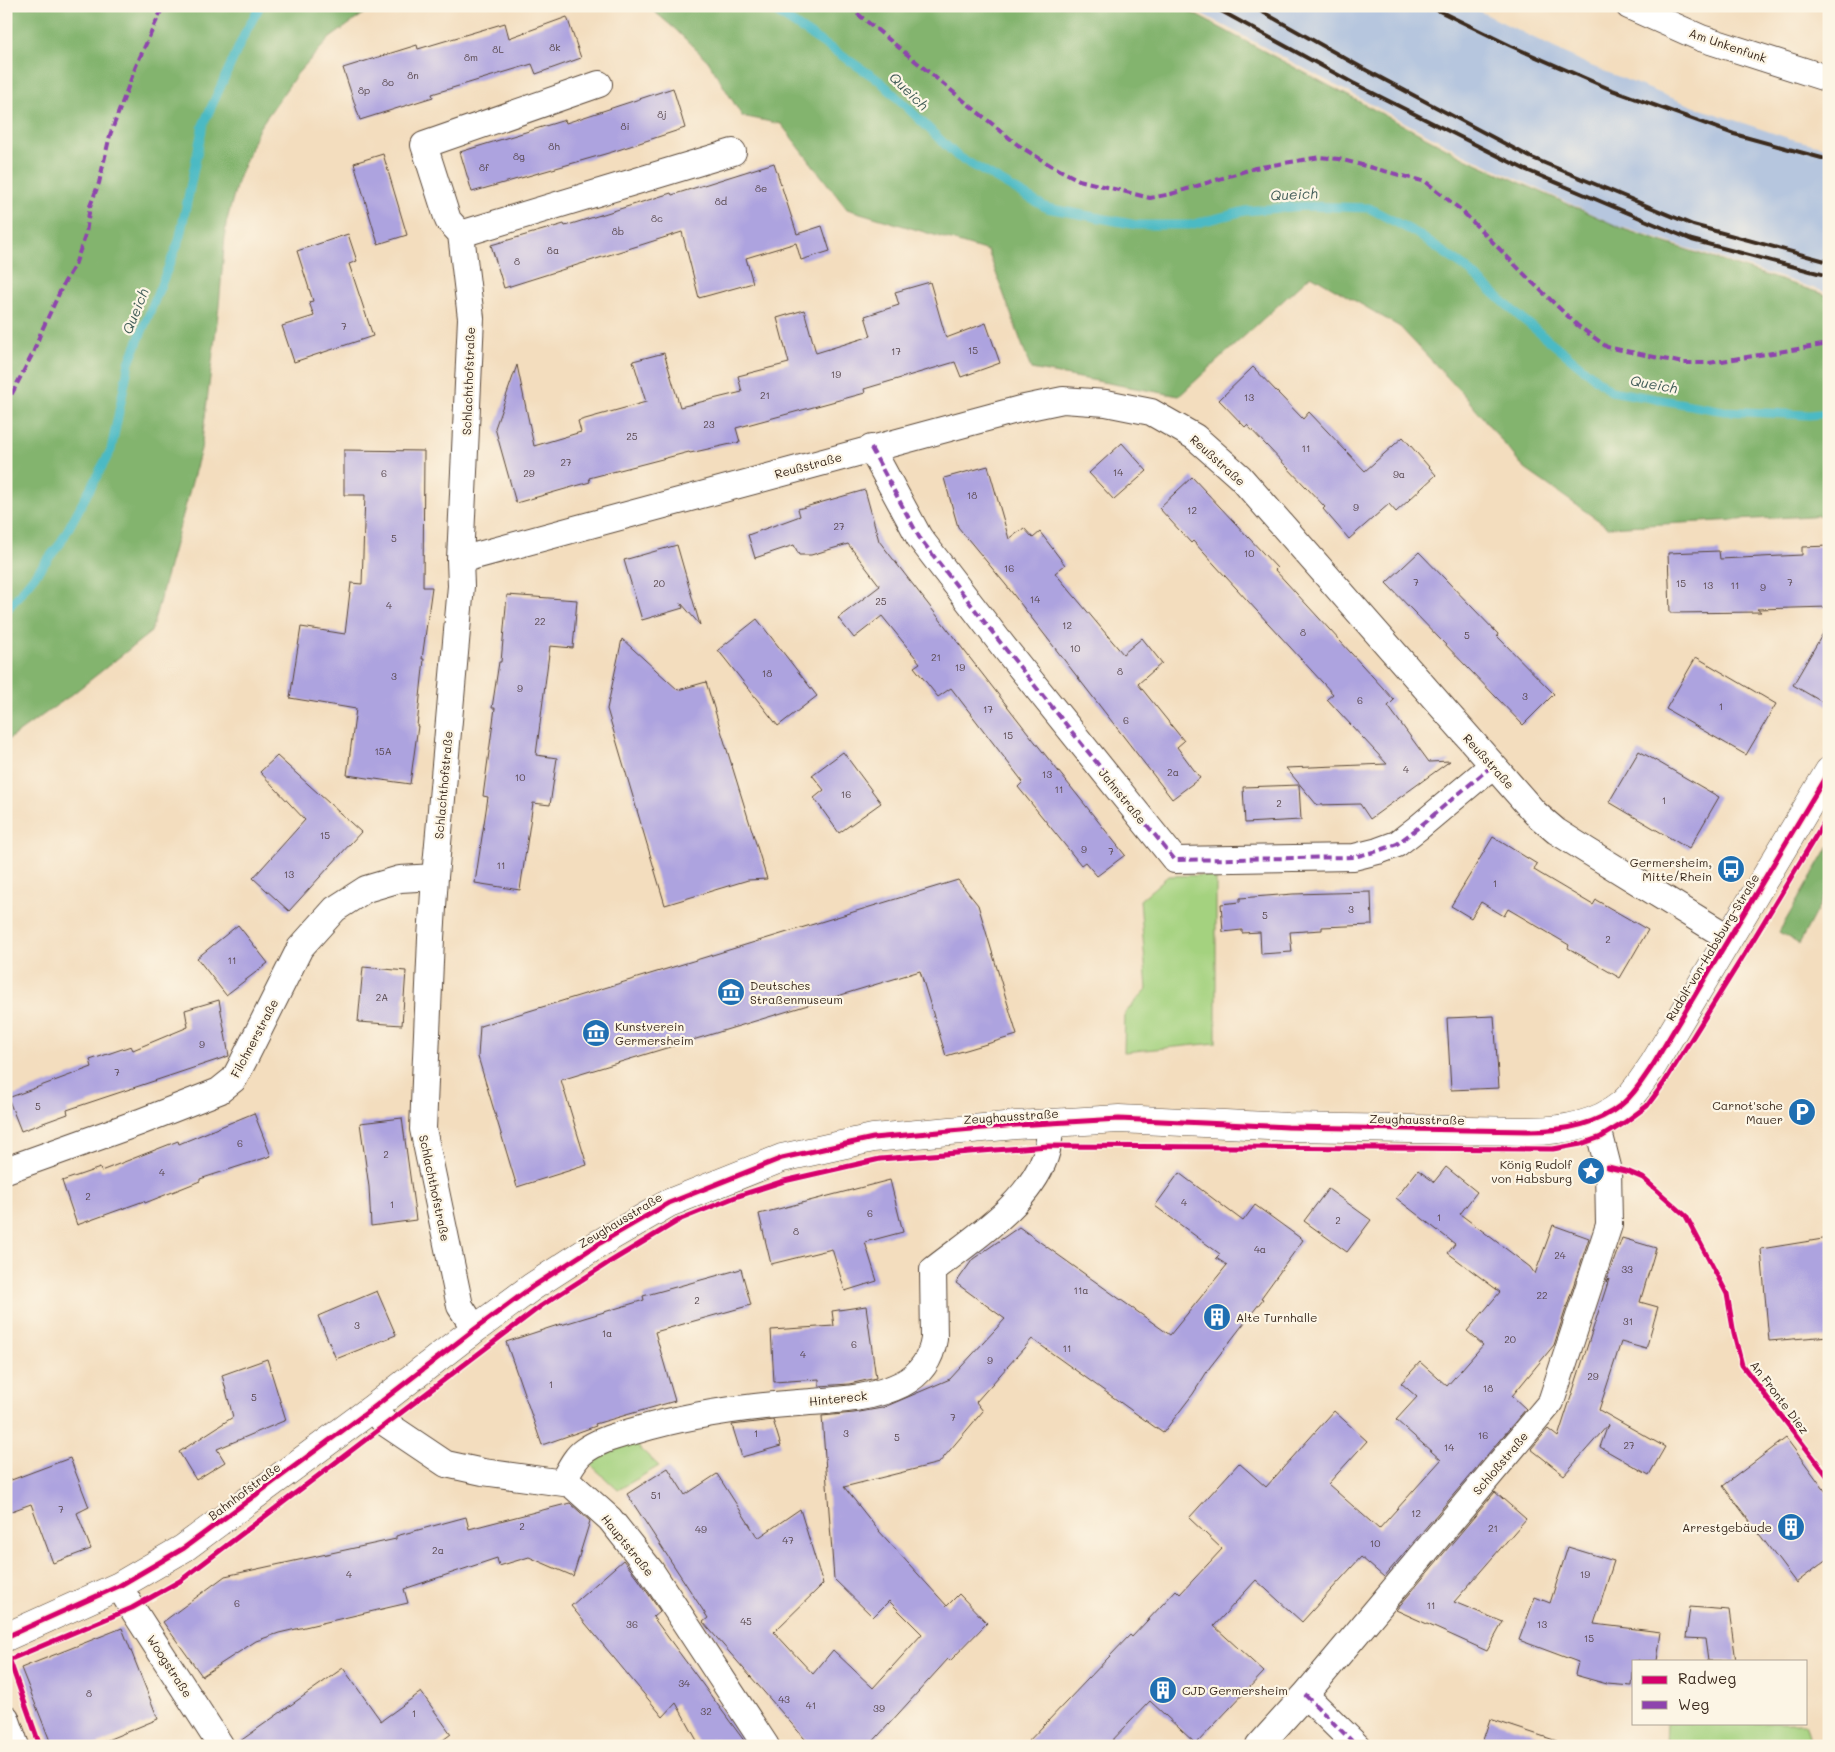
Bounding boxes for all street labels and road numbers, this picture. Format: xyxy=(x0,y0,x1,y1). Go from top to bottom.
street label: Am Unkenfunk xyxy=(1687,24,1769,66)
street label: Schlachthofstraße xyxy=(458,327,478,435)
street label: Reußstraße xyxy=(1187,431,1249,489)
street label: Reußstraße xyxy=(773,448,843,482)
street label: Schlachthofstraße xyxy=(430,730,456,840)
street label: Reußstraße xyxy=(1460,730,1518,792)
street label: Jahnstraße xyxy=(1096,765,1150,827)
street label: Rudolf-von-Habsburg-Straße xyxy=(1662,870,1762,1024)
street label: Filchnerstraße xyxy=(227,996,281,1080)
street label: Zeughausstraße xyxy=(963,1105,1059,1127)
street label: Zeughausstraße xyxy=(1369,1110,1465,1128)
street label: Schlachthofstraße xyxy=(416,1133,454,1243)
street label: Zeughausstraße xyxy=(575,1189,665,1251)
street label: An Fronte Diez xyxy=(1747,1357,1813,1437)
street label: Hintereck xyxy=(808,1387,868,1409)
street label: Schloßstraße xyxy=(1469,1428,1531,1498)
street label: Bahnhofstraße xyxy=(205,1459,283,1523)
street label: Hauptstraße xyxy=(598,1511,658,1579)
street label: Woogstraße xyxy=(144,1632,196,1700)

